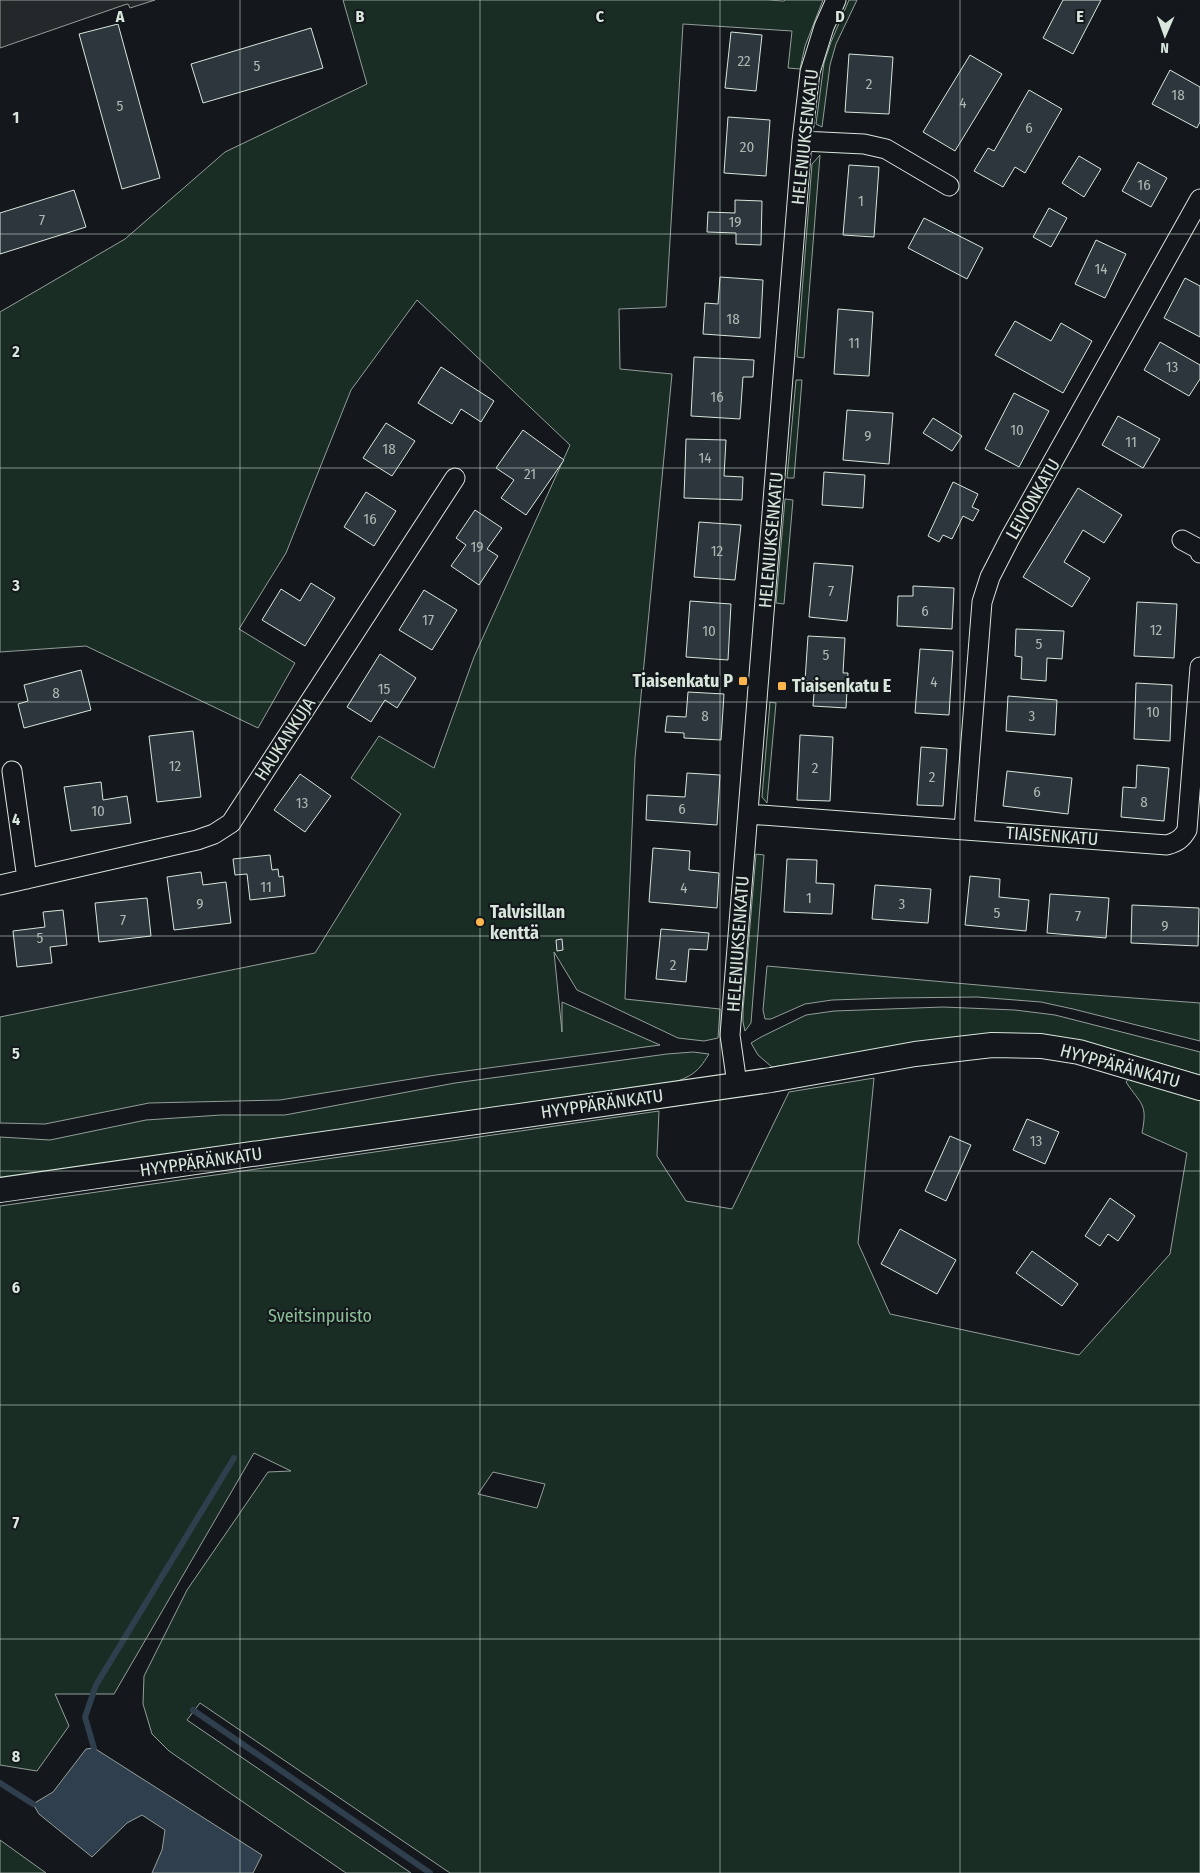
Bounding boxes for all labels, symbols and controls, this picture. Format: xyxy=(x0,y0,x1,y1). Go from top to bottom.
text: A xyxy=(115,7,125,26)
text: B xyxy=(356,7,365,26)
text: C xyxy=(596,7,605,26)
text: D xyxy=(835,7,845,26)
text: E xyxy=(1076,7,1084,26)
north arrow xyxy=(1140,10,1190,60)
text: N xyxy=(1160,39,1169,56)
house number: 22 xyxy=(737,52,751,70)
house number: 5 xyxy=(254,57,261,75)
street label: HELENIUKSENKATU xyxy=(787,68,823,206)
house number: 2 xyxy=(866,75,873,93)
house number: 18 xyxy=(1171,86,1185,104)
house number: 4 xyxy=(959,94,967,112)
house number: 5 xyxy=(117,97,124,115)
text: 1 xyxy=(13,108,19,127)
house number: 6 xyxy=(1025,119,1033,137)
house number: 20 xyxy=(740,138,754,156)
house number: 16 xyxy=(1137,176,1151,194)
house number: 1 xyxy=(858,192,864,210)
house number: 7 xyxy=(39,211,45,229)
house number: 19 xyxy=(728,213,742,231)
house number: 14 xyxy=(1094,260,1108,278)
house number: 18 xyxy=(726,310,740,328)
house number: 11 xyxy=(848,334,860,352)
text: 2 xyxy=(11,342,20,361)
house number: 13 xyxy=(1166,358,1179,376)
house number: 16 xyxy=(710,388,724,406)
house number: 10 xyxy=(1010,421,1024,439)
house number: 9 xyxy=(864,427,872,445)
house number: 11 xyxy=(1125,433,1137,451)
house number: 18 xyxy=(382,440,396,458)
house number: 14 xyxy=(698,449,712,467)
street label: LEIVONKATU xyxy=(1001,455,1065,543)
house number: 21 xyxy=(524,465,536,483)
street label: HELENIUKSENKATU xyxy=(754,471,788,609)
house number: 16 xyxy=(363,510,377,528)
house number: 19 xyxy=(470,538,484,556)
house number: 12 xyxy=(711,542,724,560)
text: 3 xyxy=(11,576,20,595)
house number: 7 xyxy=(828,582,834,600)
house number: 6 xyxy=(921,602,929,620)
house number: 17 xyxy=(422,611,434,629)
house number: 12 xyxy=(1150,621,1163,639)
house number: 10 xyxy=(702,622,716,640)
house number: 5 xyxy=(1036,635,1043,653)
house number: 5 xyxy=(823,646,830,664)
place label: Tiaisenkatu P xyxy=(632,670,733,692)
house number: 4 xyxy=(930,673,938,691)
marker: Tiaisenkatu P xyxy=(737,675,749,687)
place label: Tiaisenkatu E xyxy=(792,675,892,697)
house number: 15 xyxy=(378,680,390,698)
marker: Tiaisenkatu E xyxy=(776,680,788,692)
house number: 8 xyxy=(52,684,60,702)
street label: HAUKANKUJA xyxy=(250,693,320,785)
house number: 10 xyxy=(1146,703,1160,721)
house number: 8 xyxy=(701,707,709,725)
house number: 3 xyxy=(1029,707,1036,725)
house number: 12 xyxy=(169,757,182,775)
house number: 2 xyxy=(812,759,819,777)
house number: 2 xyxy=(929,768,936,786)
house number: 6 xyxy=(1033,783,1041,801)
house number: 8 xyxy=(1140,793,1148,811)
house number: 13 xyxy=(296,794,309,812)
house number: 6 xyxy=(678,800,686,818)
house number: 10 xyxy=(91,802,105,820)
text: 4 xyxy=(12,810,20,829)
street label: TIAISENKATU xyxy=(1005,822,1099,850)
street label: HELENIUKSENKATU xyxy=(722,875,754,1013)
house number: 11 xyxy=(260,878,272,896)
house number: 4 xyxy=(680,879,688,897)
house number: 1 xyxy=(806,889,812,907)
house number: 9 xyxy=(196,895,204,913)
house number: 3 xyxy=(899,895,906,913)
place label: Talvisillan kenttä xyxy=(490,901,565,944)
house number: 5 xyxy=(994,904,1001,922)
house number: 7 xyxy=(1075,907,1081,925)
house number: 7 xyxy=(120,911,126,929)
marker: Talvisillan kenttä xyxy=(474,916,486,928)
house number: 9 xyxy=(1161,917,1169,935)
house number: 5 xyxy=(37,929,44,947)
house number: 2 xyxy=(670,956,677,974)
street label: HYYPPÄRÄNKATU xyxy=(1058,1039,1182,1093)
text: 5 xyxy=(12,1044,20,1063)
street label: HYYPPÄRÄNKATU xyxy=(539,1085,665,1123)
house number: 13 xyxy=(1030,1132,1043,1150)
street label: HYYPPÄRÄNKATU xyxy=(138,1143,264,1181)
text: 6 xyxy=(12,1278,20,1297)
park label: Sveitsinpuisto xyxy=(268,1305,372,1327)
text: 7 xyxy=(13,1513,20,1532)
text: 8 xyxy=(12,1747,21,1766)

